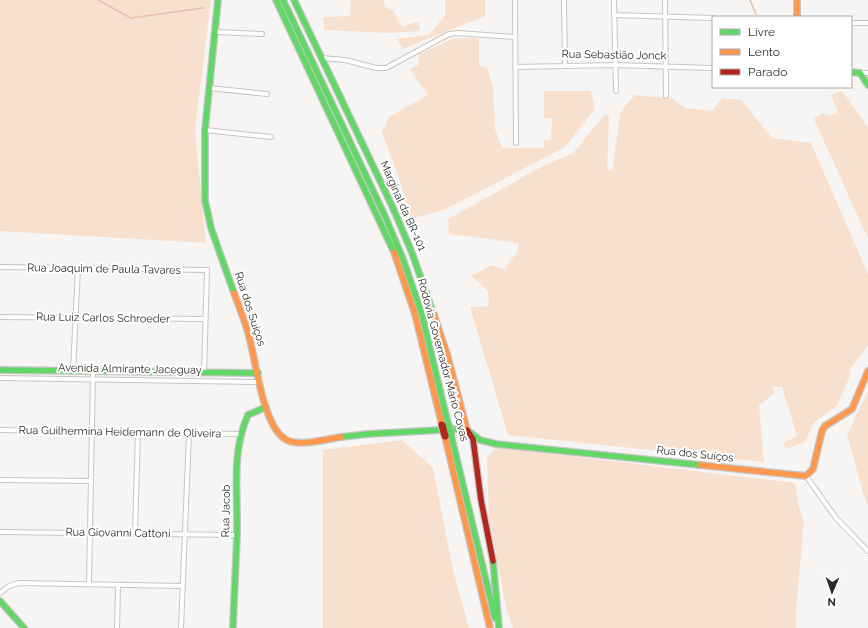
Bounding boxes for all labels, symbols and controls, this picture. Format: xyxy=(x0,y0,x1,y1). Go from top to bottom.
legend xyxy=(712,16,852,88)
text: Livre xyxy=(748,25,775,39)
text: Lento xyxy=(748,45,780,59)
street label: Rua Sebastião Jonck xyxy=(561,48,667,62)
text: Parado xyxy=(748,65,787,79)
street label: Marginal da BR-101 xyxy=(377,159,429,253)
street label: Rua Joaquim de Paula Tavares xyxy=(27,261,181,277)
street label: Rua dos Suíços xyxy=(232,270,268,348)
street label: Rodovia Governador Mário Covas xyxy=(415,277,471,443)
street label: Rua Luiz Carlos Schroeder xyxy=(36,310,170,326)
street label: Avenida Almirante Jaceguay xyxy=(58,361,202,377)
street label: Rua Guilhermina Heidemann de Oliveira xyxy=(19,424,221,440)
street label: Rua dos Suíços xyxy=(656,443,734,465)
street label: Rua Jacob xyxy=(219,484,233,537)
street label: Rua Giovanni Cattoni xyxy=(65,526,171,540)
north arrow xyxy=(812,572,852,612)
text: N xyxy=(827,595,836,608)

